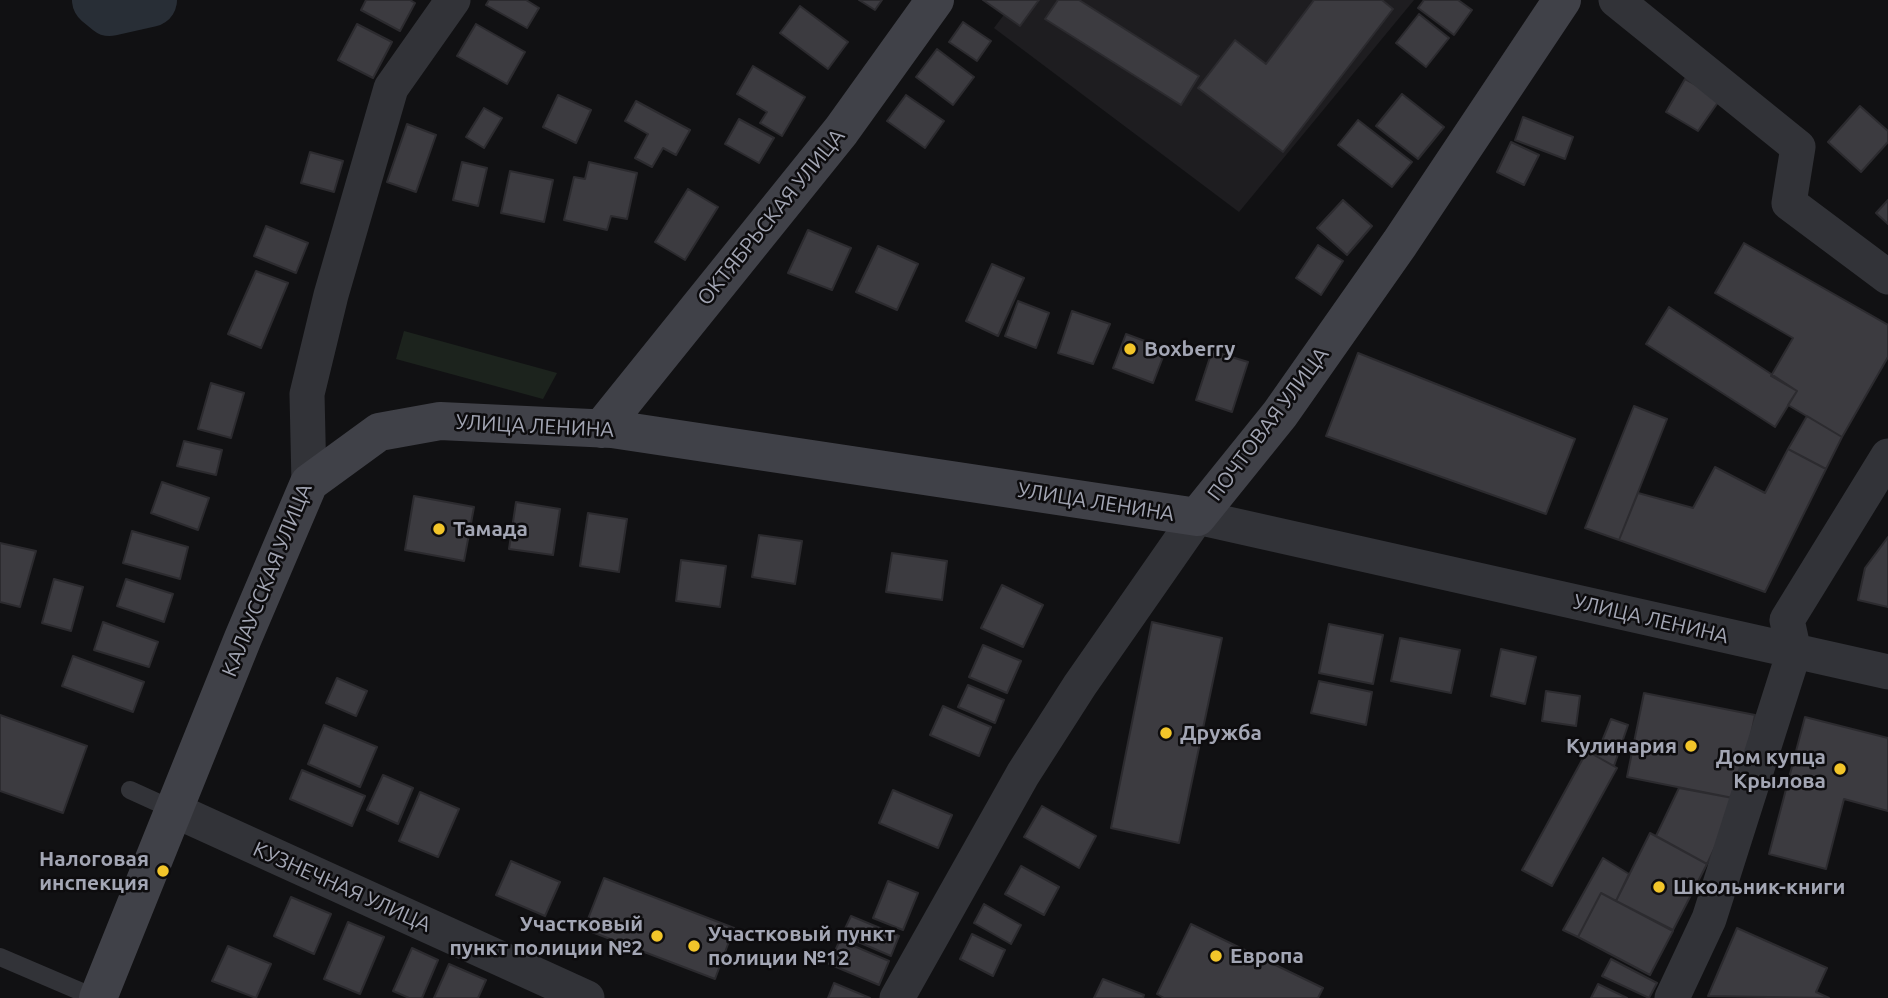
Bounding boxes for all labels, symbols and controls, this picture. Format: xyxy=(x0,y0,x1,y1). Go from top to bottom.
street label: ОКТЯБРЬСКАЯ УЛИЦА xyxy=(692,124,850,310)
place label: Boxberry xyxy=(1144,336,1235,362)
marker: Boxberry xyxy=(1122,341,1138,357)
street label: ПОЧТОВАЯ УЛИЦА xyxy=(1202,342,1334,506)
street label: УЛИЦА ЛЕНИНА xyxy=(455,409,615,443)
street label: УЛИЦА ЛЕНИНА xyxy=(1016,477,1176,527)
street label: КАЛАУССКАЯ УЛИЦА xyxy=(217,480,317,680)
place label: Тамада xyxy=(453,516,528,542)
marker: Тамада xyxy=(431,521,447,537)
street label: УЛИЦА ЛЕНИНА xyxy=(1571,589,1731,649)
place label: Дружба xyxy=(1180,720,1262,746)
marker: Дружба xyxy=(1158,725,1174,741)
place label: Кулинария xyxy=(1566,733,1677,759)
marker: Кулинария xyxy=(1683,738,1699,754)
place label: Дом купца Крылова xyxy=(1716,744,1826,794)
marker: Дом купца Крылова xyxy=(1832,761,1848,777)
street label: КУЗНЕЧНАЯ УЛИЦА xyxy=(249,836,435,938)
place label: Налоговая инспекция xyxy=(39,846,149,896)
marker: Налоговая инспекция xyxy=(155,863,171,879)
place label: Школьник-книги xyxy=(1673,874,1845,900)
marker: Школьник-книги xyxy=(1651,879,1667,895)
place label: Участковый пункт полиции №2 xyxy=(450,911,643,961)
place label: Участковый пункт полиции №12 xyxy=(708,921,895,971)
marker: Участковый пункт полиции №2 xyxy=(649,928,665,944)
marker: Участковый пункт полиции №12 xyxy=(686,938,702,954)
place label: Европа xyxy=(1230,943,1304,969)
marker: Европа xyxy=(1208,948,1224,964)

